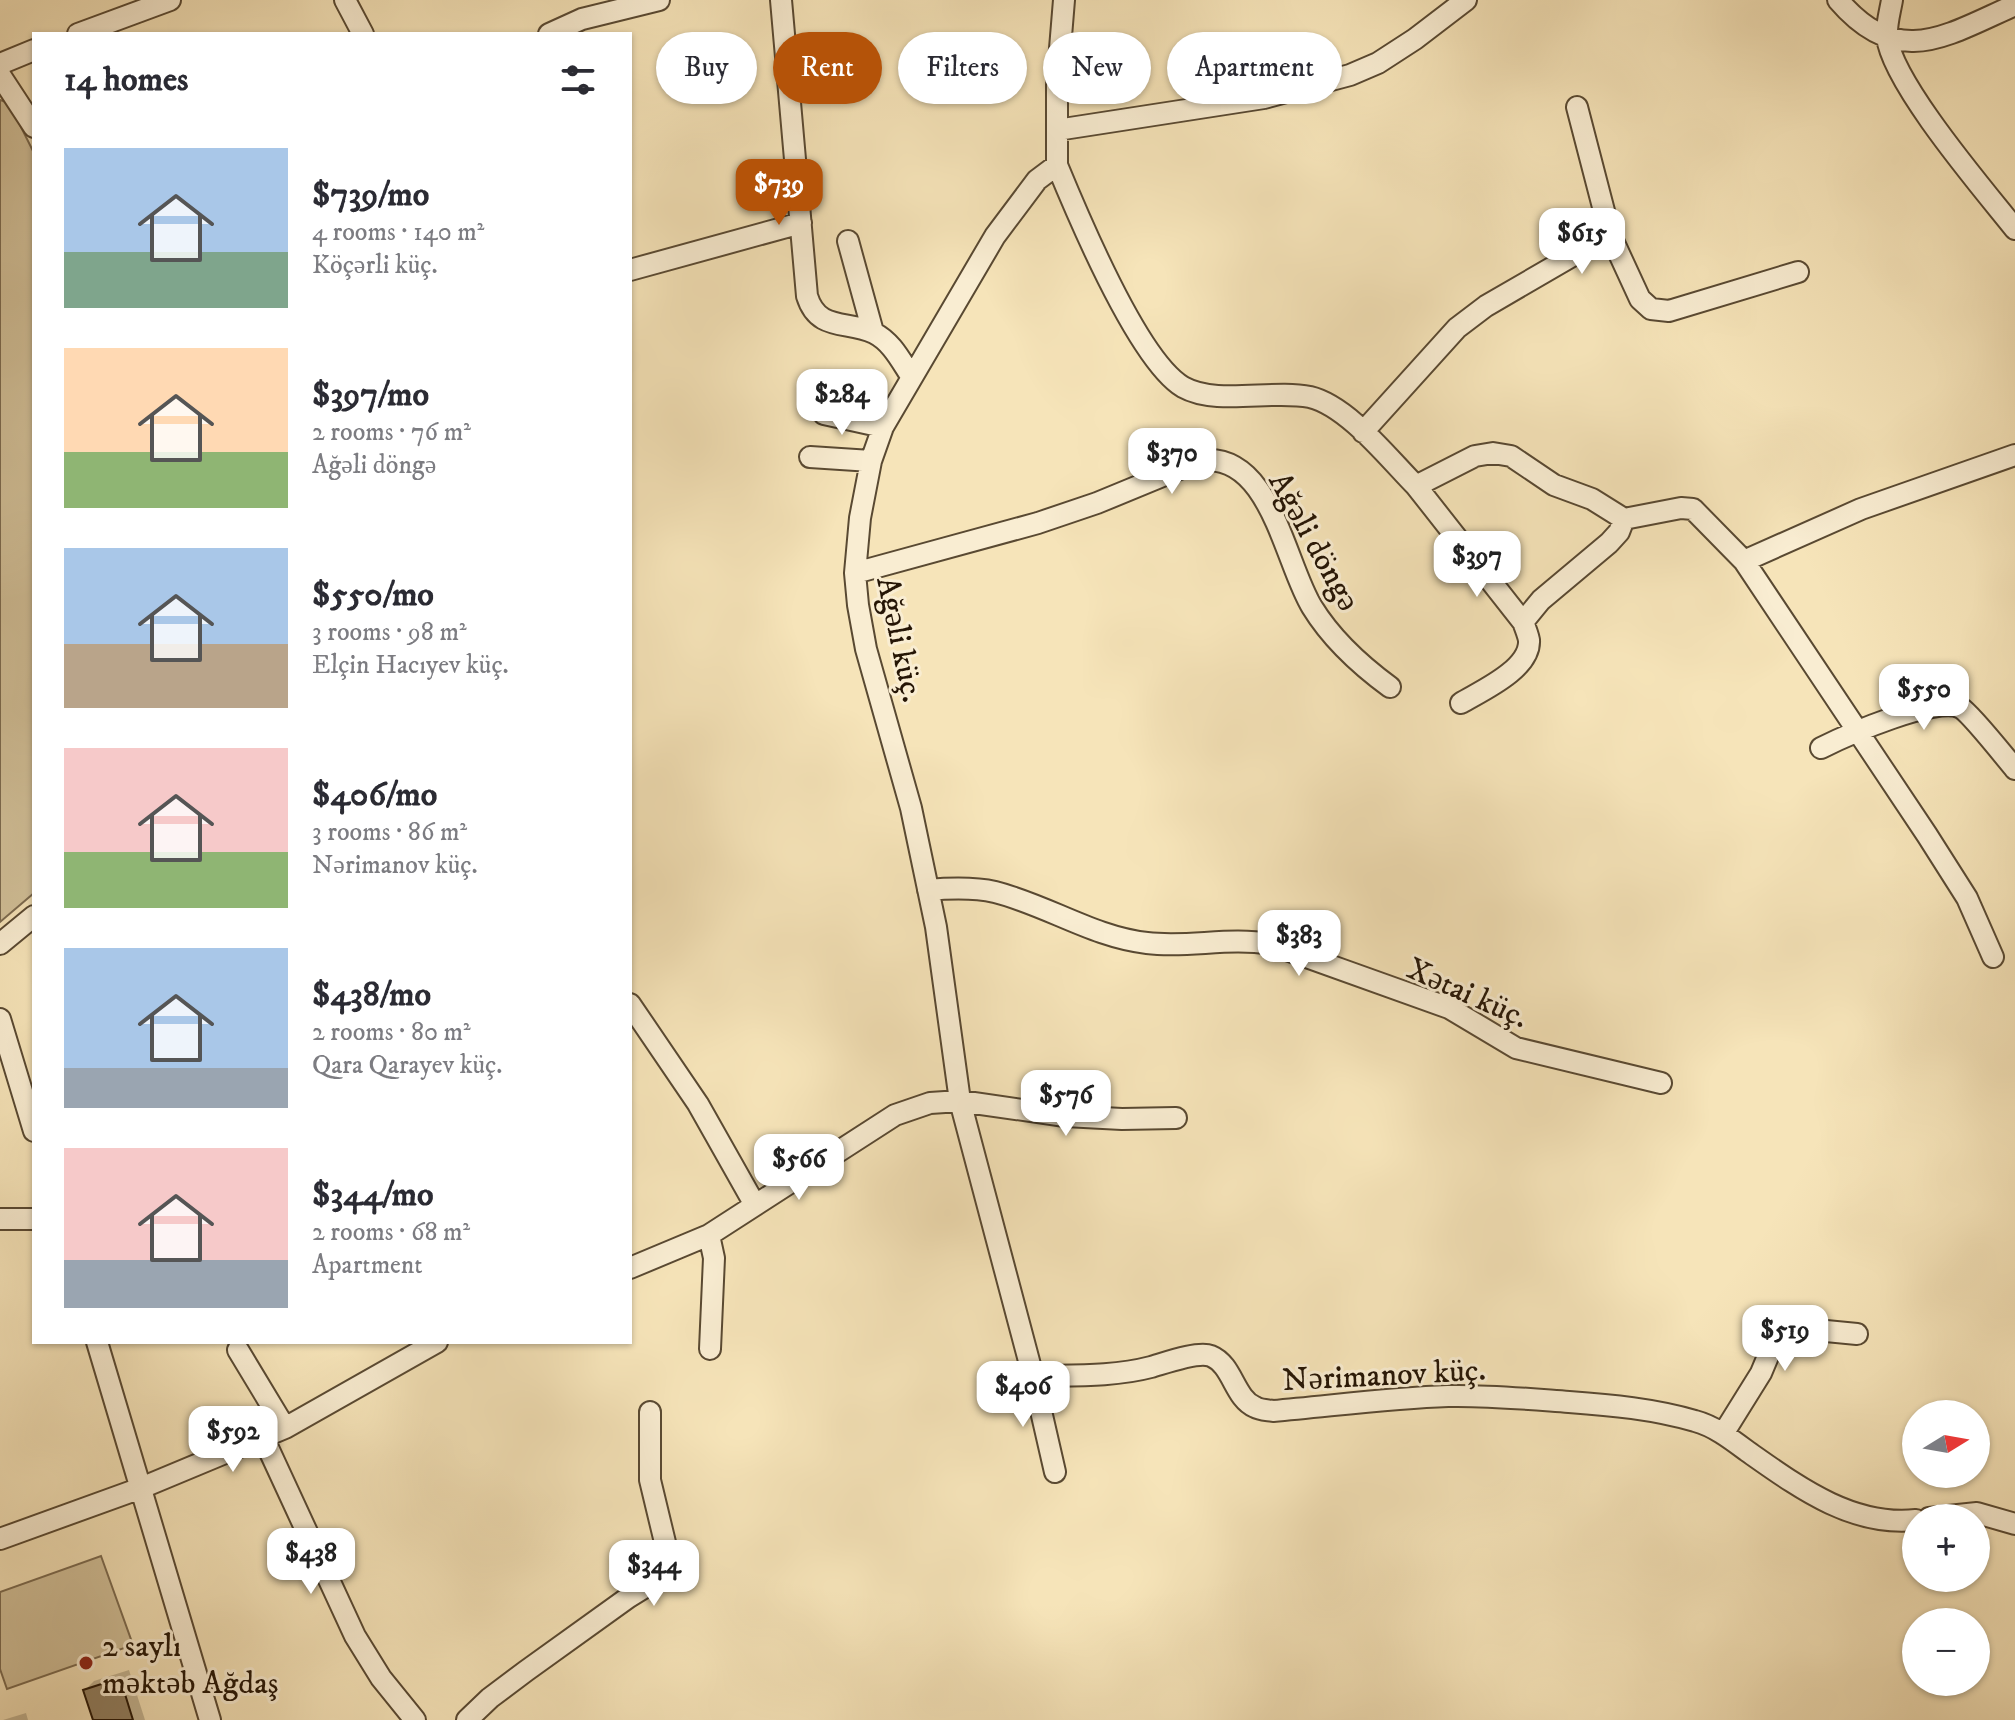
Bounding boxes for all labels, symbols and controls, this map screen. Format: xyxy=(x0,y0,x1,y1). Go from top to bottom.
chip: Buy xyxy=(656,32,757,104)
chip: Rent xyxy=(773,32,882,104)
chip: Filters xyxy=(898,32,1027,104)
chip: New xyxy=(1043,32,1151,104)
chip: Apartment xyxy=(1167,32,1342,104)
icon: filters xyxy=(556,58,600,102)
text: 14 homes xyxy=(64,59,188,101)
pin: $739 xyxy=(732,159,826,227)
text: $739 xyxy=(754,168,804,201)
text: $739/mo xyxy=(312,174,429,216)
icon: home xyxy=(128,180,224,276)
pin: $615 xyxy=(1535,208,1629,276)
text: 4 rooms · 140 m² xyxy=(312,216,484,249)
text: $615 xyxy=(1557,217,1607,250)
text: Köçərli küç. xyxy=(312,249,438,282)
pin: $284 xyxy=(795,369,889,437)
text: $397/mo xyxy=(312,374,429,416)
text: $284 xyxy=(815,378,869,411)
icon: home xyxy=(128,380,224,476)
text: 2 rooms · 76 m² xyxy=(312,416,471,449)
pin: $370 xyxy=(1125,428,1219,496)
text: $370 xyxy=(1146,437,1198,470)
text: Ağəli döngə xyxy=(312,449,436,482)
street label: Ağəli döngə xyxy=(1259,465,1368,619)
pin: $397 xyxy=(1430,531,1524,599)
text: $397 xyxy=(1452,540,1502,573)
street label: Ağəli küç. xyxy=(866,573,932,706)
text: $550/mo xyxy=(312,574,434,616)
icon: home xyxy=(128,580,224,676)
text: 3 rooms · 98 m² xyxy=(312,616,467,649)
text: Elçin Hacıyev küç. xyxy=(312,649,509,682)
pin: $550 xyxy=(1877,664,1971,732)
text: $550 xyxy=(1897,673,1951,706)
text: $406/mo xyxy=(312,774,437,816)
icon: home xyxy=(128,780,224,876)
text: 3 rooms · 86 m² xyxy=(312,816,467,849)
text: Nərimanov küç. xyxy=(312,849,478,882)
pin: $383 xyxy=(1252,910,1346,978)
text: $383 xyxy=(1276,919,1322,952)
street label: Xətai küç. xyxy=(1400,949,1534,1038)
text: $438/mo xyxy=(312,974,431,1016)
icon: home xyxy=(128,980,224,1076)
text: 2 rooms · 80 m² xyxy=(312,1016,471,1049)
text: Qara Qarayev küç. xyxy=(312,1049,502,1082)
pin: $576 xyxy=(1019,1070,1113,1138)
text: $576 xyxy=(1039,1079,1093,1112)
pin: $566 xyxy=(752,1134,846,1202)
text: $566 xyxy=(772,1143,826,1176)
text: $344/mo xyxy=(312,1174,434,1216)
icon: home xyxy=(128,1180,224,1276)
text: 2 rooms · 68 m² xyxy=(312,1216,470,1249)
text: Apartment xyxy=(312,1249,423,1282)
pin: $519 xyxy=(1738,1305,1832,1373)
text: $519 xyxy=(1760,1314,1810,1347)
street label: Nərimanov küç. xyxy=(1281,1351,1487,1401)
pin: $406 xyxy=(976,1361,1070,1429)
text: $406 xyxy=(995,1370,1051,1403)
north arrow xyxy=(1902,1400,1990,1488)
map controls xyxy=(1902,1400,1990,1696)
pin: $592 xyxy=(186,1406,280,1474)
text: $592 xyxy=(207,1415,259,1448)
button: + xyxy=(1902,1504,1990,1592)
pin: $438 xyxy=(264,1528,358,1596)
text: $438 xyxy=(285,1537,337,1570)
pin: $344 xyxy=(607,1540,701,1608)
text: $344 xyxy=(627,1549,681,1582)
button: − xyxy=(1902,1608,1990,1696)
place label: 2 saylı məktəb Ağdaş xyxy=(102,1627,278,1704)
marker: 2 saylı məktəb Ağdaş xyxy=(77,1654,95,1672)

